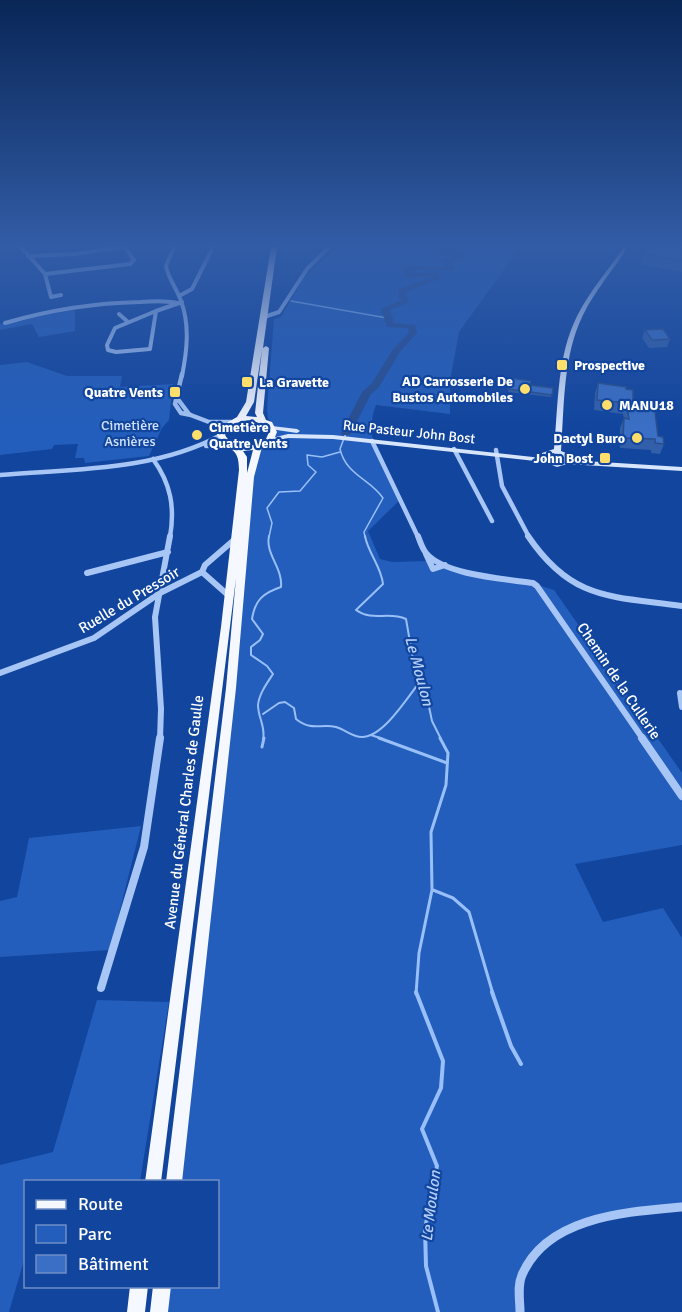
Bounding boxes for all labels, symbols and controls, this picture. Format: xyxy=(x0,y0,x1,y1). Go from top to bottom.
place label: Prospective xyxy=(574,357,645,374)
marker: Prospective xyxy=(555,358,569,372)
place label: AD Carrosserie De Bustos Automobiles xyxy=(392,373,513,406)
place label: La Gravette xyxy=(259,374,329,391)
marker: La Gravette xyxy=(240,375,254,389)
marker: AD Carrosserie De Bustos Automobiles xyxy=(518,382,532,396)
place label: Quatre Vents xyxy=(84,384,163,401)
marker: Quatre Vents xyxy=(168,385,182,399)
place label: MANU18 xyxy=(619,397,674,414)
marker: MANU18 xyxy=(600,398,614,412)
park label: Cimetière Asnières xyxy=(101,417,159,450)
street label: Rue Pasteur John Bost xyxy=(342,417,476,447)
place label: Cimetière Quatre Vents xyxy=(209,419,288,452)
marker: Cimetière Quatre Vents xyxy=(190,428,204,442)
place label: Dactyl Buro xyxy=(553,430,625,447)
marker: Dactyl Buro xyxy=(630,431,644,445)
place label: John Bost xyxy=(533,450,594,467)
marker: John Bost xyxy=(598,451,612,465)
street label: Ruelle du Pressoir xyxy=(75,563,183,637)
street label: Chemin de la Cullerie xyxy=(573,619,665,743)
water label: Le Moulon xyxy=(400,634,438,709)
street label: Avenue du Général Charles de Gaulle xyxy=(161,694,207,930)
water label: Le Moulon xyxy=(417,1168,445,1242)
legend xyxy=(24,1180,219,1288)
text: Route xyxy=(78,1193,123,1215)
text: Parc xyxy=(78,1223,112,1245)
text: Bâtiment xyxy=(78,1253,149,1275)

